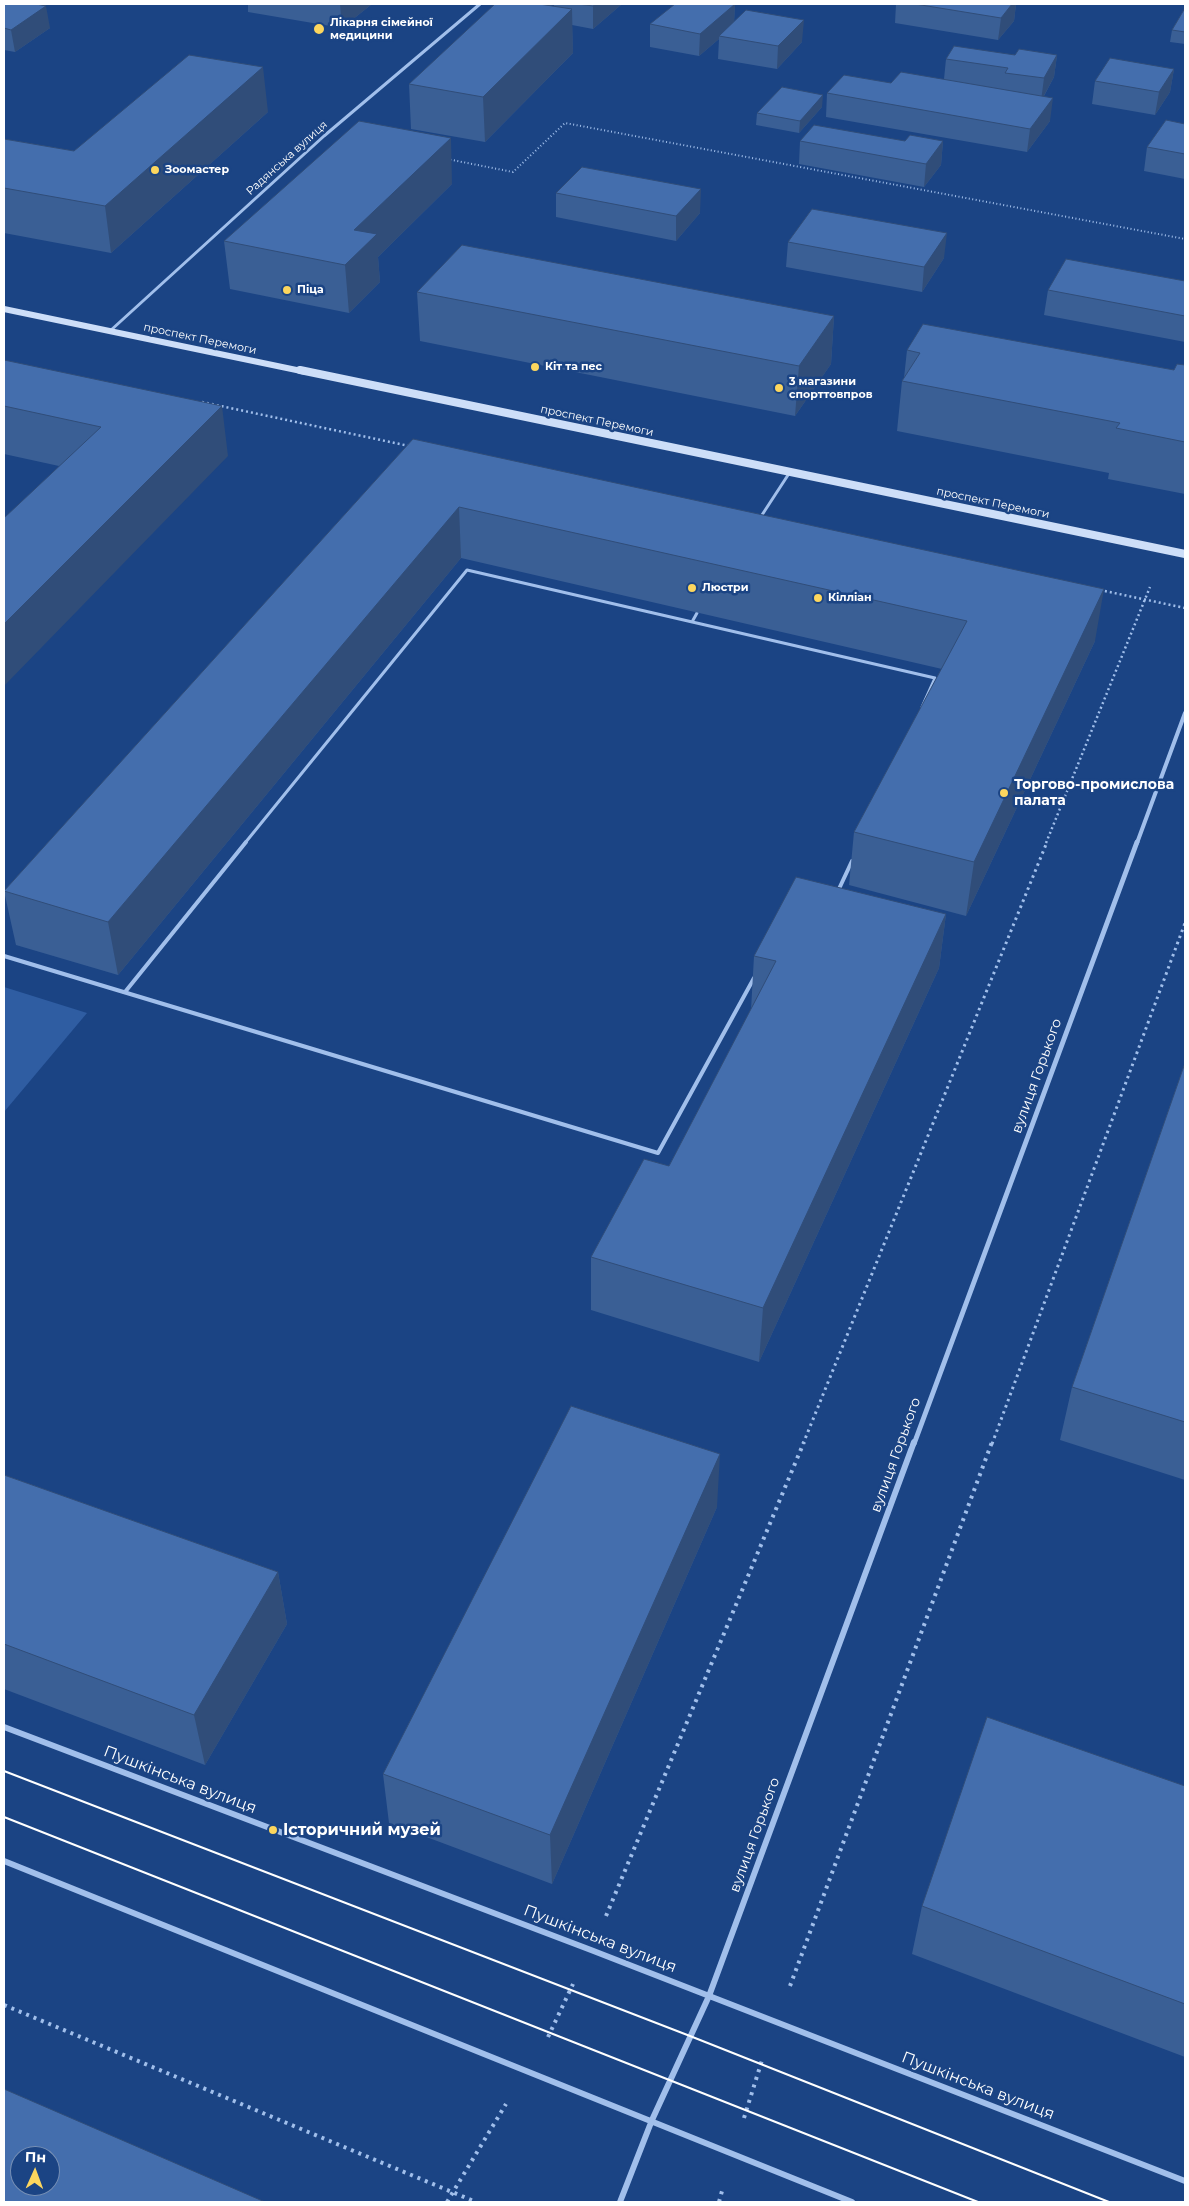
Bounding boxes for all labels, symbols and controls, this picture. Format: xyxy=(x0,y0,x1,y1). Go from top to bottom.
place label: Лікарня сімейної медицини xyxy=(330,16,433,42)
marker: Лікарня сімейної медицини xyxy=(312,22,326,36)
street label: Радянська вулиця xyxy=(244,118,330,198)
place label: Зоомастер xyxy=(165,163,229,177)
marker: Зоомастер xyxy=(149,164,161,176)
place label: Піца xyxy=(297,283,324,297)
marker: Піца xyxy=(281,284,293,296)
street label: проспект Перемоги xyxy=(142,321,258,357)
place label: Кіт та пес xyxy=(545,360,602,374)
marker: Кіт та пес xyxy=(529,361,541,373)
place label: 3 магазини спорттовпров xyxy=(789,375,872,401)
marker: 3 магазини спорттовпров xyxy=(773,382,785,394)
street label: проспект Перемоги xyxy=(539,403,655,439)
street label: проспект Перемоги xyxy=(935,485,1051,521)
place label: Люстри xyxy=(702,581,749,595)
marker: Люстри xyxy=(686,582,698,594)
place label: Кілліан xyxy=(828,591,872,605)
marker: Кілліан xyxy=(812,592,824,604)
place label: Торгово-промислова палата xyxy=(1014,777,1174,810)
marker: Торгово-промислова палата xyxy=(998,787,1010,799)
street label: вулиця Горького xyxy=(1008,1016,1066,1136)
street label: вулиця Горького xyxy=(867,1395,925,1515)
street label: Пушкінська вулиця xyxy=(101,1742,259,1818)
street label: вулиця Горького xyxy=(726,1775,784,1895)
place label: Історичний музей xyxy=(283,1820,441,1840)
marker: Історичний музей xyxy=(267,1824,279,1836)
street label: Пушкінська вулиця xyxy=(521,1901,679,1977)
street label: Пушкінська вулиця xyxy=(899,2048,1057,2124)
north arrow xyxy=(10,2146,60,2196)
text: Пн xyxy=(25,2148,46,2166)

